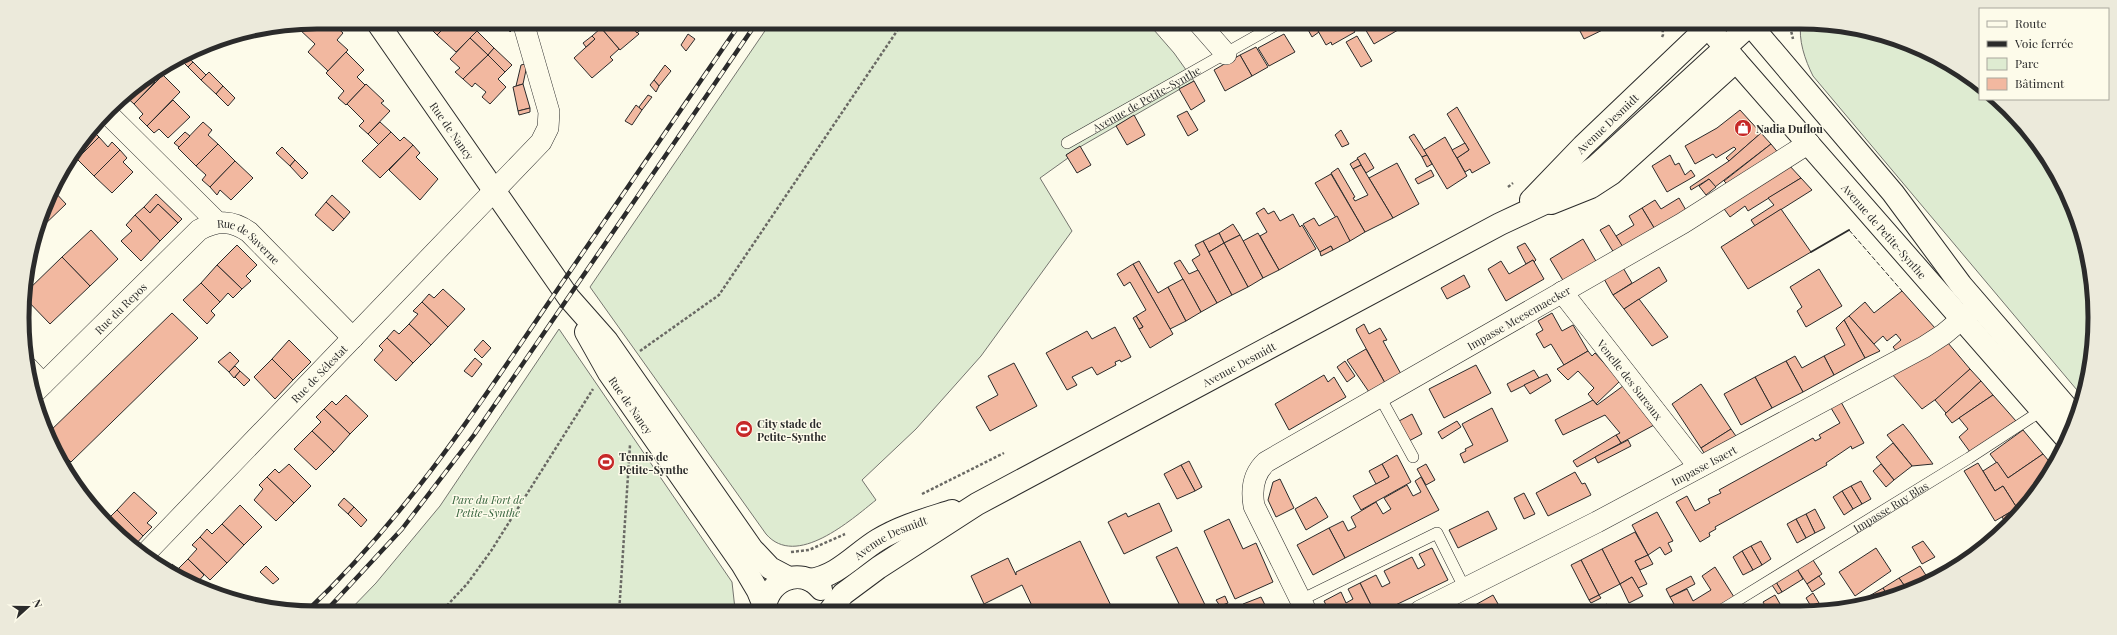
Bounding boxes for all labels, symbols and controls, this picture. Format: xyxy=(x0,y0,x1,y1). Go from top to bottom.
legend xyxy=(1979,8,2109,100)
text: Route xyxy=(2015,15,2047,31)
text: Voie ferrée xyxy=(2014,35,2073,51)
text: Parc xyxy=(2015,55,2039,71)
street label: Avenue de Petite-Synthe xyxy=(1089,61,1203,135)
text: Bâtiment xyxy=(2015,75,2065,91)
street label: Avenue Desmidt xyxy=(1572,90,1641,157)
street label: Rue de Nancy xyxy=(427,99,478,163)
shop icon: Nadia Duflou xyxy=(1733,118,1753,138)
place label: Nadia Duflou xyxy=(1756,121,1823,136)
street label: Avenue de Petite-Synthe xyxy=(1838,179,1931,282)
street label: Rue de Saverne xyxy=(216,215,284,267)
street label: Rue du Repos xyxy=(91,279,150,337)
street label: Impasse Meesemaecker xyxy=(1464,282,1573,353)
street label: Venelle des Sureaux xyxy=(1594,335,1667,423)
street label: Avenue Desmidt xyxy=(1199,338,1278,390)
street label: Rue de Sélestat xyxy=(287,341,350,406)
street label: Rue de Nancy xyxy=(606,373,657,437)
place label: City stade de Petite-Synthe xyxy=(757,416,827,444)
sports icon: City stade de Petite-Synthe xyxy=(734,419,754,439)
street label: Impasse Isaert xyxy=(1668,441,1739,489)
place label: Tennis de Petite-Synthe xyxy=(619,449,689,477)
sports icon: Tennis de Petite-Synthe xyxy=(596,452,616,472)
street label: Impasse Ruy Blas xyxy=(1850,477,1931,535)
park label: Parc du Fort de Petite-Synthe xyxy=(451,492,524,520)
street label: Avenue Desmidt xyxy=(850,512,929,563)
north arrow xyxy=(8,587,48,627)
text: N xyxy=(29,597,46,610)

